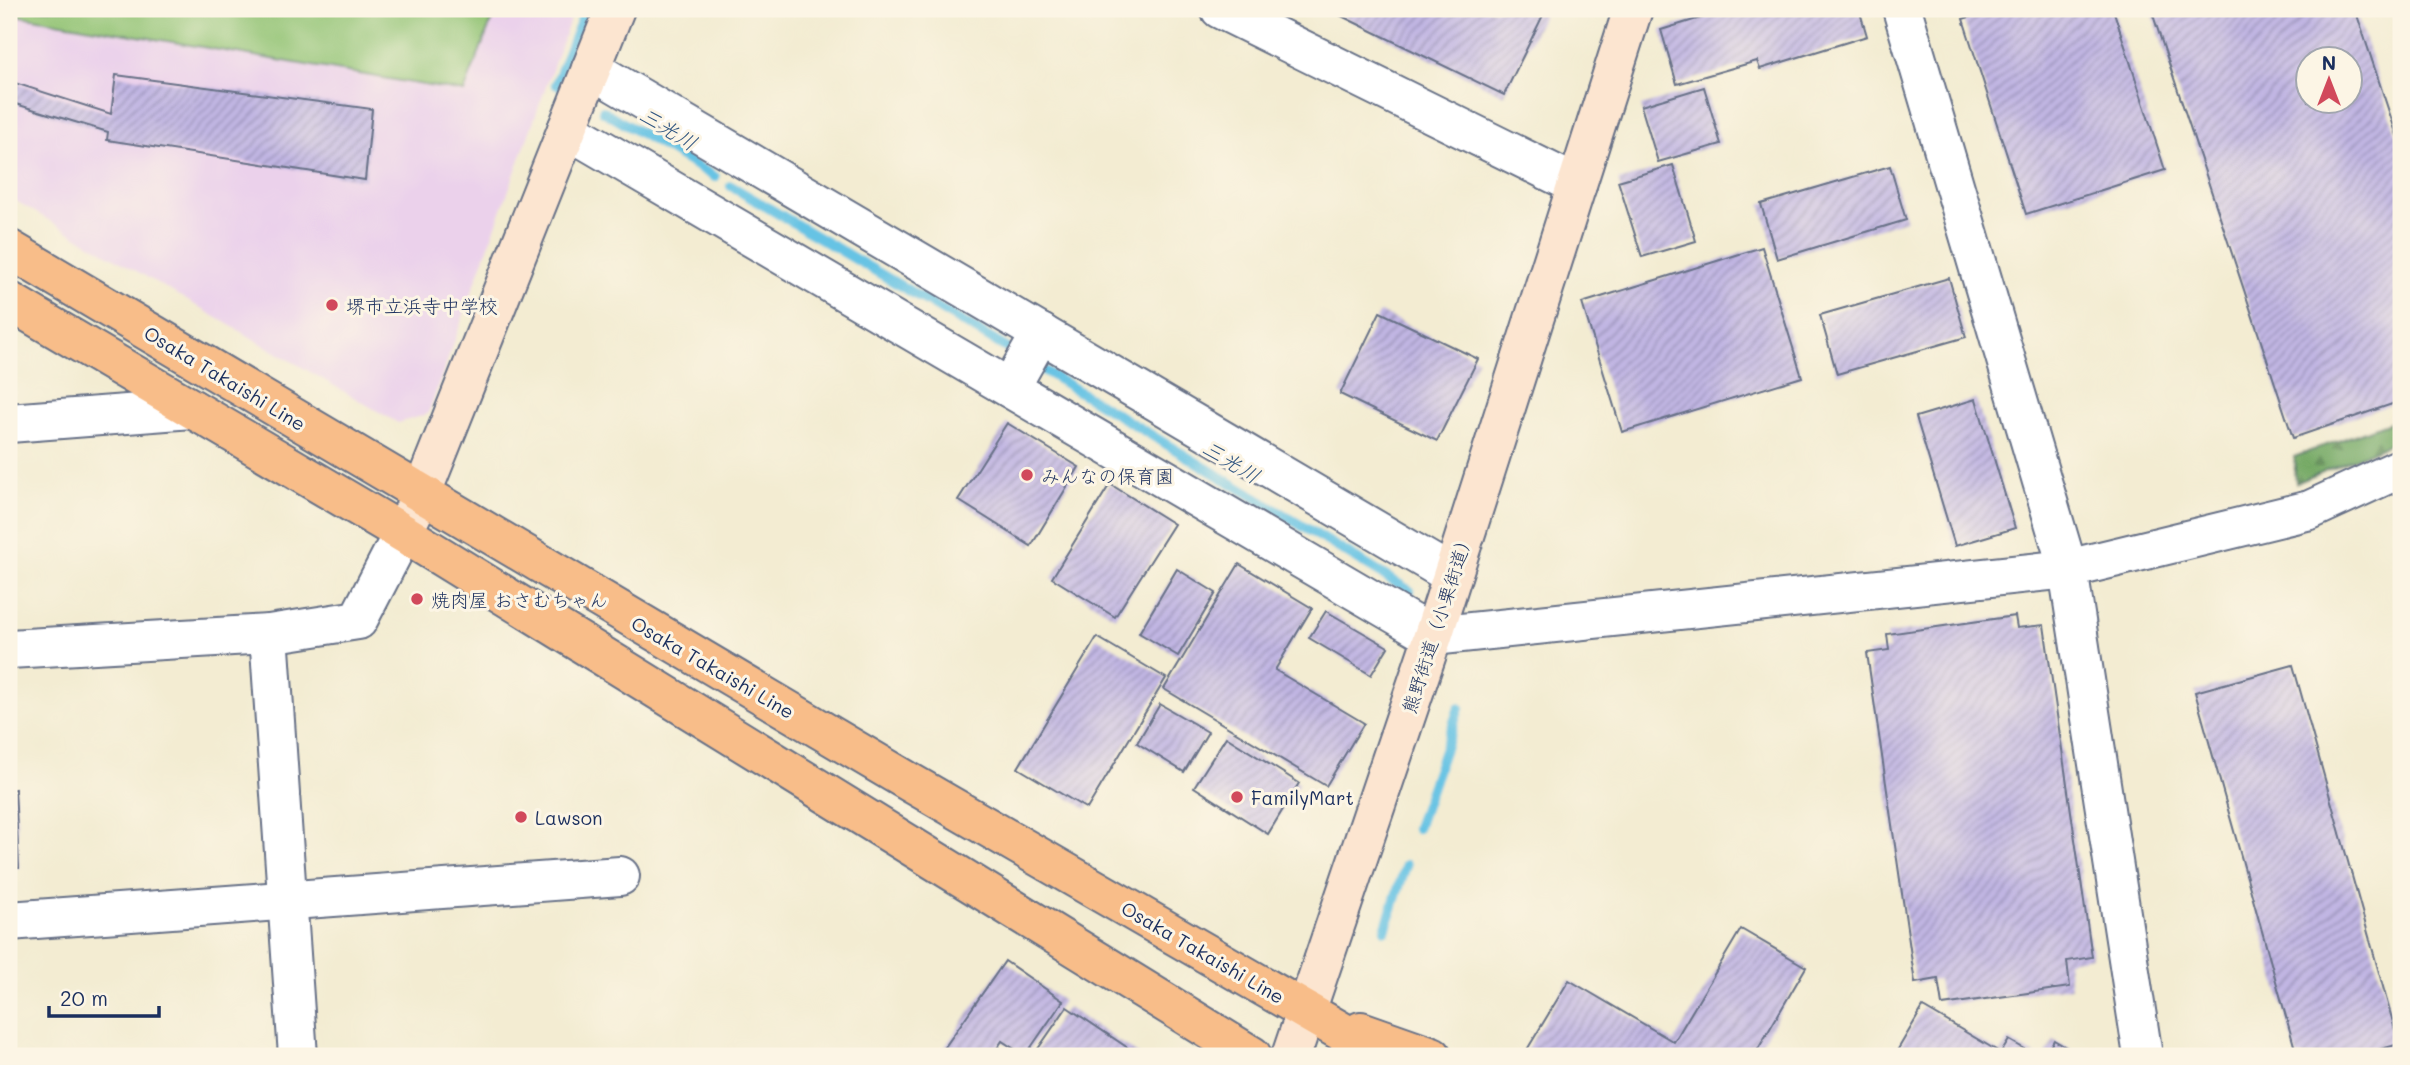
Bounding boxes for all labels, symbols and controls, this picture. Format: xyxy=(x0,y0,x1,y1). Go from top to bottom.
north arrow xyxy=(2294,46,2364,116)
text: N xyxy=(2322,50,2336,75)
water label: 三光川 xyxy=(635,100,703,156)
place label: 堺市立浜寺中学校 xyxy=(346,293,498,318)
marker: 堺市立浜寺中学校 xyxy=(324,297,340,313)
street label: Osaka Takaishi Line xyxy=(140,320,310,436)
water label: 三光川 xyxy=(1198,433,1266,489)
place label: みんなの保育園 xyxy=(1041,463,1174,488)
marker: みんなの保育園 xyxy=(1019,467,1035,483)
street label: 熊野街道（小栗街道） xyxy=(1396,528,1478,716)
place label: 焼肉屋 おさむちゃん xyxy=(431,587,608,612)
marker: 焼肉屋 おさむちゃん xyxy=(409,591,425,607)
street label: Osaka Takaishi Line xyxy=(627,610,799,724)
place label: FamilyMart xyxy=(1251,785,1354,810)
marker: FamilyMart xyxy=(1229,789,1245,805)
place label: Lawson xyxy=(535,805,603,830)
marker: Lawson xyxy=(513,809,529,825)
street label: Osaka Takaishi Line xyxy=(1117,895,1289,1009)
scale bar xyxy=(49,974,159,1018)
text: 20 m xyxy=(60,984,108,1011)

